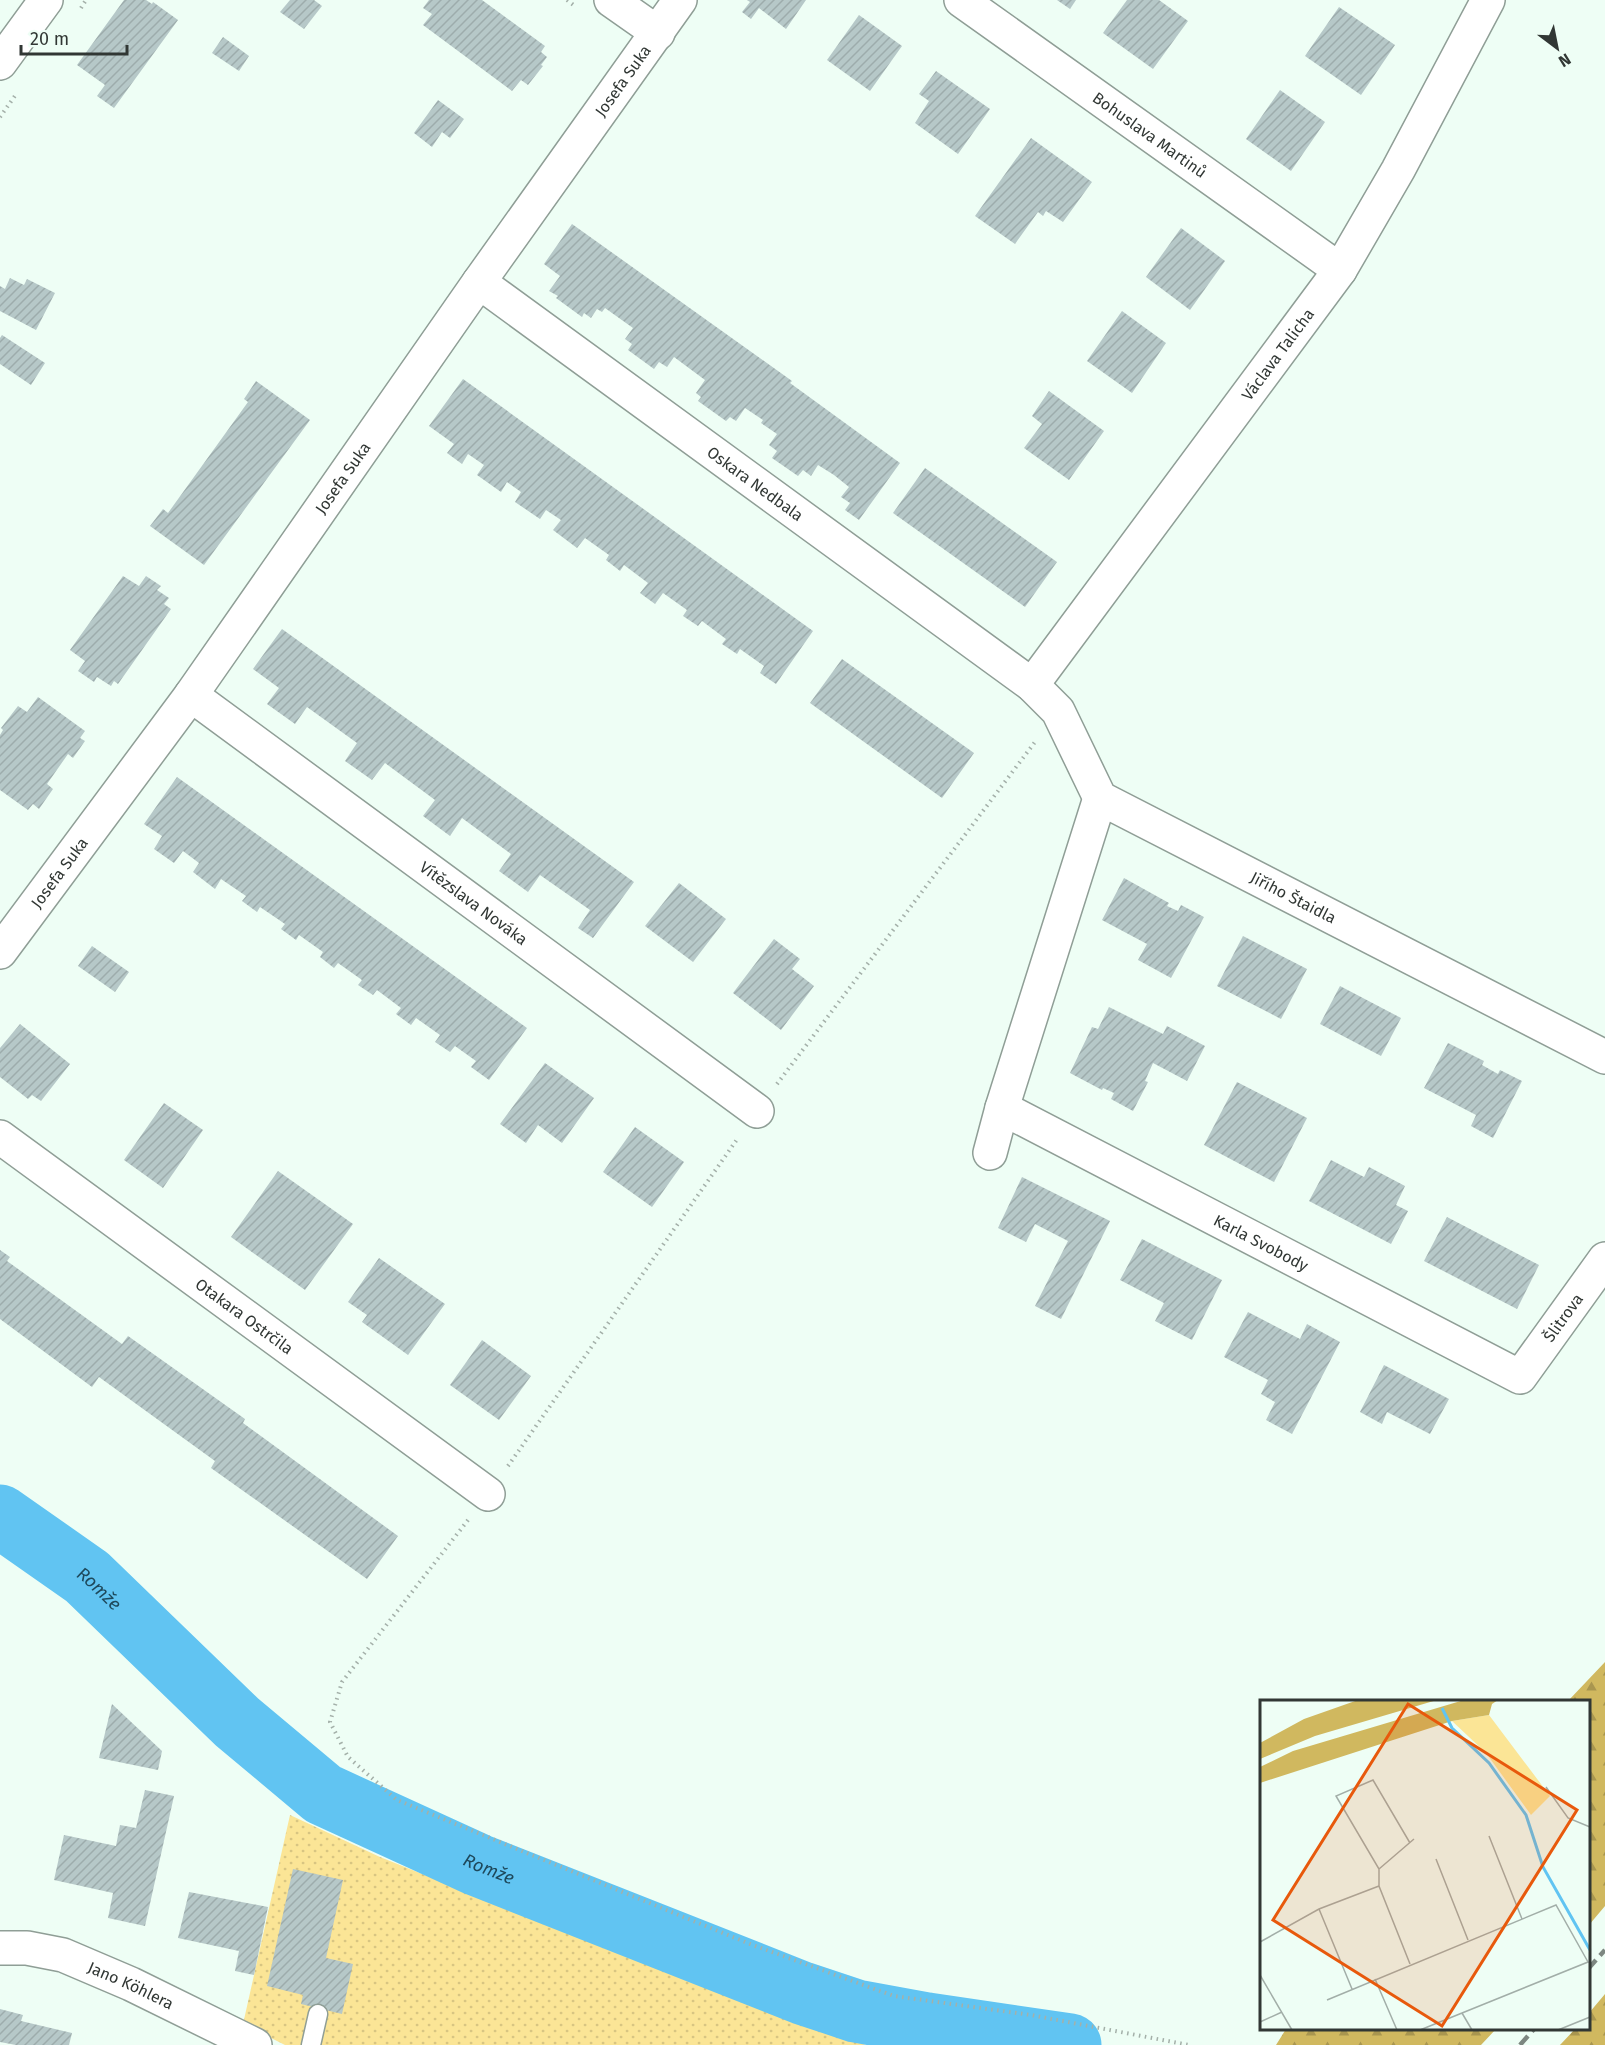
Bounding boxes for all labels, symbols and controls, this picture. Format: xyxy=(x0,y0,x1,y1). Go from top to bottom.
scale bar xyxy=(21,18,128,56)
north arrow xyxy=(1527,18,1587,78)
text: 20 m xyxy=(30,28,69,50)
street label: Josefa Suka xyxy=(591,41,654,120)
text: N xyxy=(1555,49,1574,71)
street label: Bohuslava Martinů xyxy=(1089,88,1211,182)
street label: Václava Talicha xyxy=(1237,305,1318,404)
street label: Josefa Suka xyxy=(311,438,374,517)
street label: Oskara Nedbala xyxy=(704,442,807,525)
street label: Josefa Suka xyxy=(27,833,91,912)
street label: Vítězslava Nováka xyxy=(416,857,531,949)
street label: Jiřího Štaidla xyxy=(1247,867,1340,927)
street label: Karla Svobody xyxy=(1211,1210,1312,1275)
street label: Otakara Ostrčila xyxy=(192,1274,297,1358)
street label: Šlitrova xyxy=(1538,1290,1587,1345)
water label: Romže xyxy=(73,1562,126,1615)
inset map xyxy=(1260,1700,1590,2030)
water label: Romže xyxy=(460,1849,517,1889)
street label: Jano Köhlera xyxy=(85,1957,177,2013)

